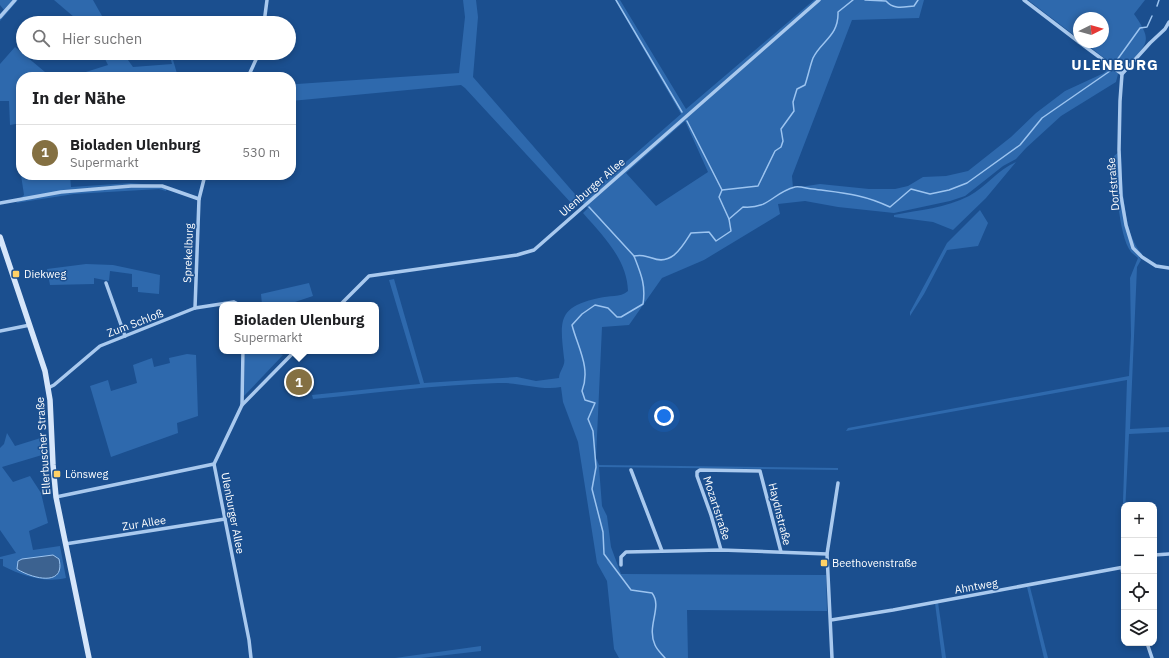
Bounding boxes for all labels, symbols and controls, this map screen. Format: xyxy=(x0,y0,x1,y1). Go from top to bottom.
north arrow xyxy=(1073,12,1109,48)
search box xyxy=(16,16,296,60)
icon: search xyxy=(30,27,52,49)
text: Hier suchen xyxy=(62,29,142,48)
district label: ULENBURG xyxy=(1071,55,1159,74)
text: In der Nähe xyxy=(32,87,126,109)
text: Bioladen Ulenburg xyxy=(70,135,200,154)
text: 1 xyxy=(41,144,49,161)
text: 530 m xyxy=(242,144,280,161)
text: Supermarkt xyxy=(70,154,139,171)
street label: Ulenburger Allee xyxy=(556,155,628,219)
street label: Dorfstraße xyxy=(1104,157,1122,211)
street label: Sprekelburg xyxy=(180,223,196,283)
place label: Diekweg xyxy=(24,267,66,281)
marker: Diekweg xyxy=(11,269,21,279)
popup xyxy=(219,302,379,354)
street label: Zum Schloß xyxy=(105,306,165,340)
text: Bioladen Ulenburg xyxy=(234,310,364,329)
text: Supermarkt xyxy=(234,329,303,346)
pin: 1 xyxy=(286,367,312,397)
street label: Ellerbuscher Straße xyxy=(33,397,53,495)
your location xyxy=(654,406,674,426)
place label: Lönsweg xyxy=(65,467,108,481)
marker: Lönsweg xyxy=(52,469,62,479)
street label: Ulenburger Allee xyxy=(218,471,248,555)
street label: Mozartstraße xyxy=(700,474,734,542)
street label: Haydnstraße xyxy=(765,481,795,547)
map controls xyxy=(1121,502,1157,646)
button: + xyxy=(1121,502,1157,538)
street label: Zur Allee xyxy=(121,513,167,533)
button: − xyxy=(1121,538,1157,574)
place label: Beethovenstraße xyxy=(832,556,917,570)
marker: Beethovenstraße xyxy=(819,558,829,568)
button: locate xyxy=(1121,574,1157,610)
street label: Ahntweg xyxy=(953,575,999,597)
button: layers xyxy=(1121,610,1157,646)

